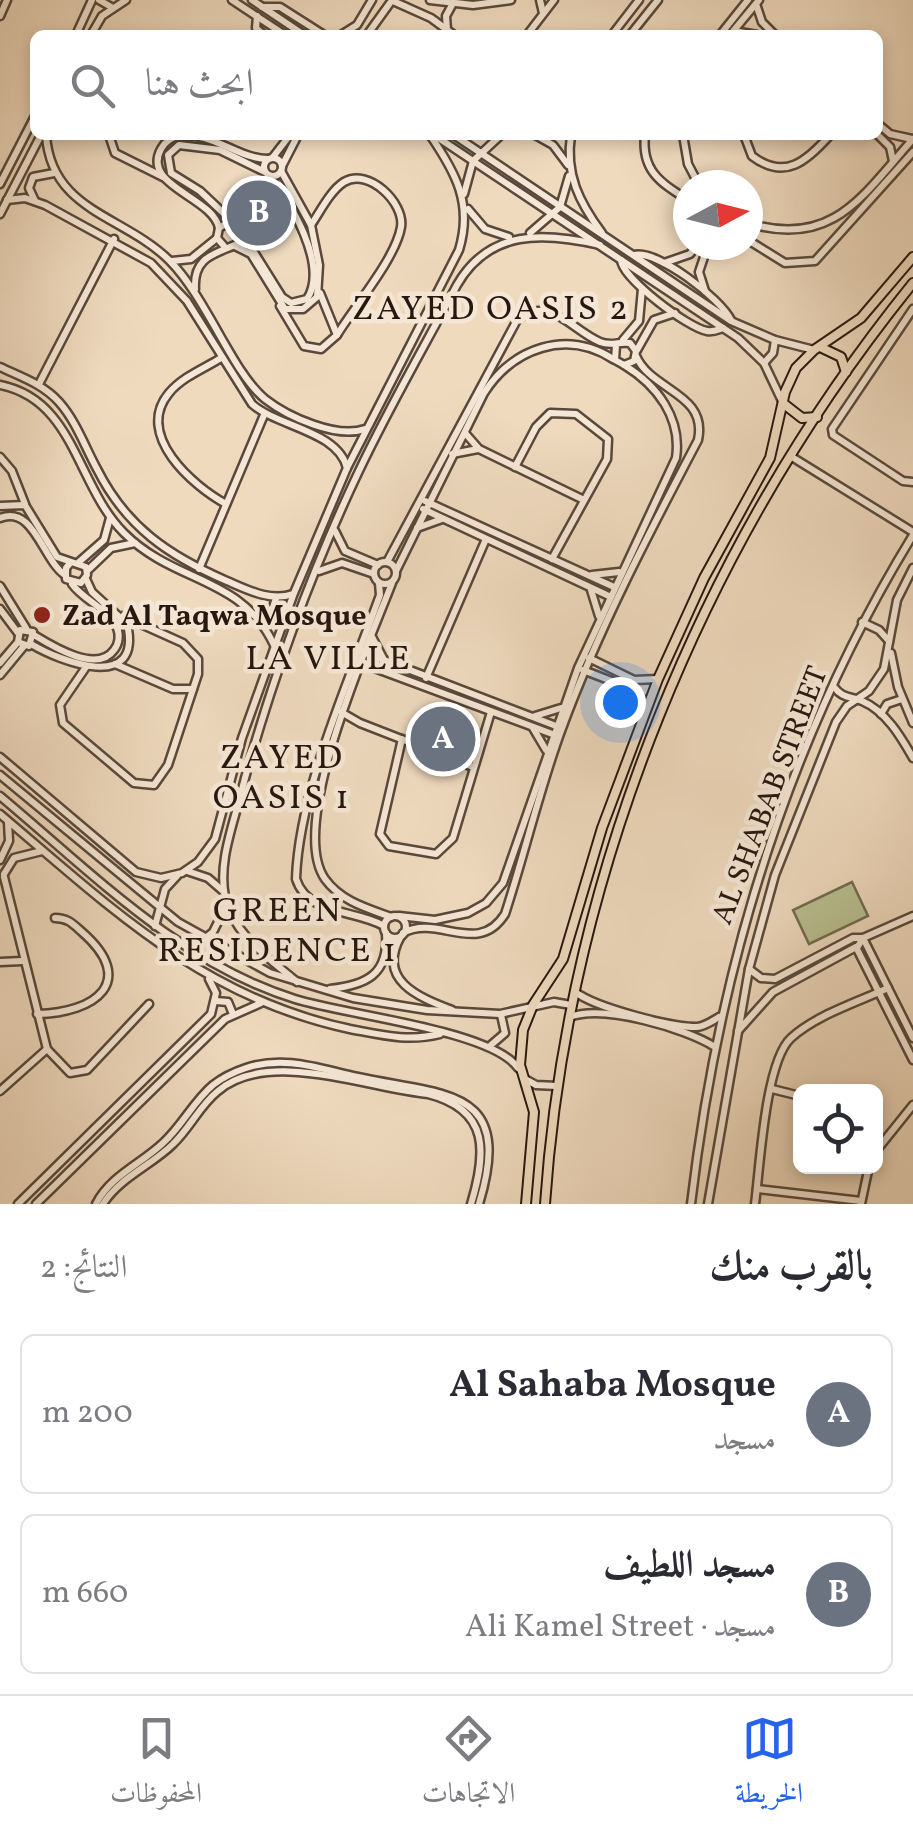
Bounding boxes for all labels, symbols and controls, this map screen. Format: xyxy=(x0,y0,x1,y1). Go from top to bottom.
search box xyxy=(30,30,883,140)
icon: search xyxy=(65,58,120,113)
text: ابحث هنا xyxy=(145,59,254,112)
north arrow xyxy=(673,170,763,260)
pin: B xyxy=(226,176,292,250)
district label: ZAYED OASIS 2 xyxy=(352,286,630,334)
place label: Zad Al Taqwa Mosque xyxy=(62,596,367,638)
marker: Zad Al Taqwa Mosque xyxy=(31,604,53,626)
district label: LA VILLE xyxy=(246,636,412,684)
street label: AL SHABAB STREET xyxy=(702,661,839,931)
your location xyxy=(595,677,646,728)
pin: A xyxy=(410,702,476,776)
district label: ZAYED OASIS 1 xyxy=(213,735,351,823)
district label: GREEN RESIDENCE 1 xyxy=(157,888,399,976)
map controls xyxy=(793,1084,883,1174)
button: locate xyxy=(793,1084,883,1174)
text: بالقرب منك xyxy=(709,1239,873,1298)
text: النتائج: 2 xyxy=(40,1247,127,1291)
text: Al Sahaba Mosque xyxy=(449,1360,776,1413)
text: 200 m xyxy=(42,1392,133,1436)
text: A xyxy=(827,1392,850,1436)
text: مسجد xyxy=(713,1419,776,1463)
text: مسجد اللطيف xyxy=(603,1540,776,1593)
text: 660 m xyxy=(42,1572,128,1616)
text: B xyxy=(828,1572,849,1616)
text: مسجد · Ali Kamel Street xyxy=(465,1606,776,1650)
tab: المحفوظات xyxy=(110,1711,202,1820)
tab: الاتجاهات xyxy=(422,1711,515,1820)
tab: الخريطة xyxy=(735,1711,803,1820)

